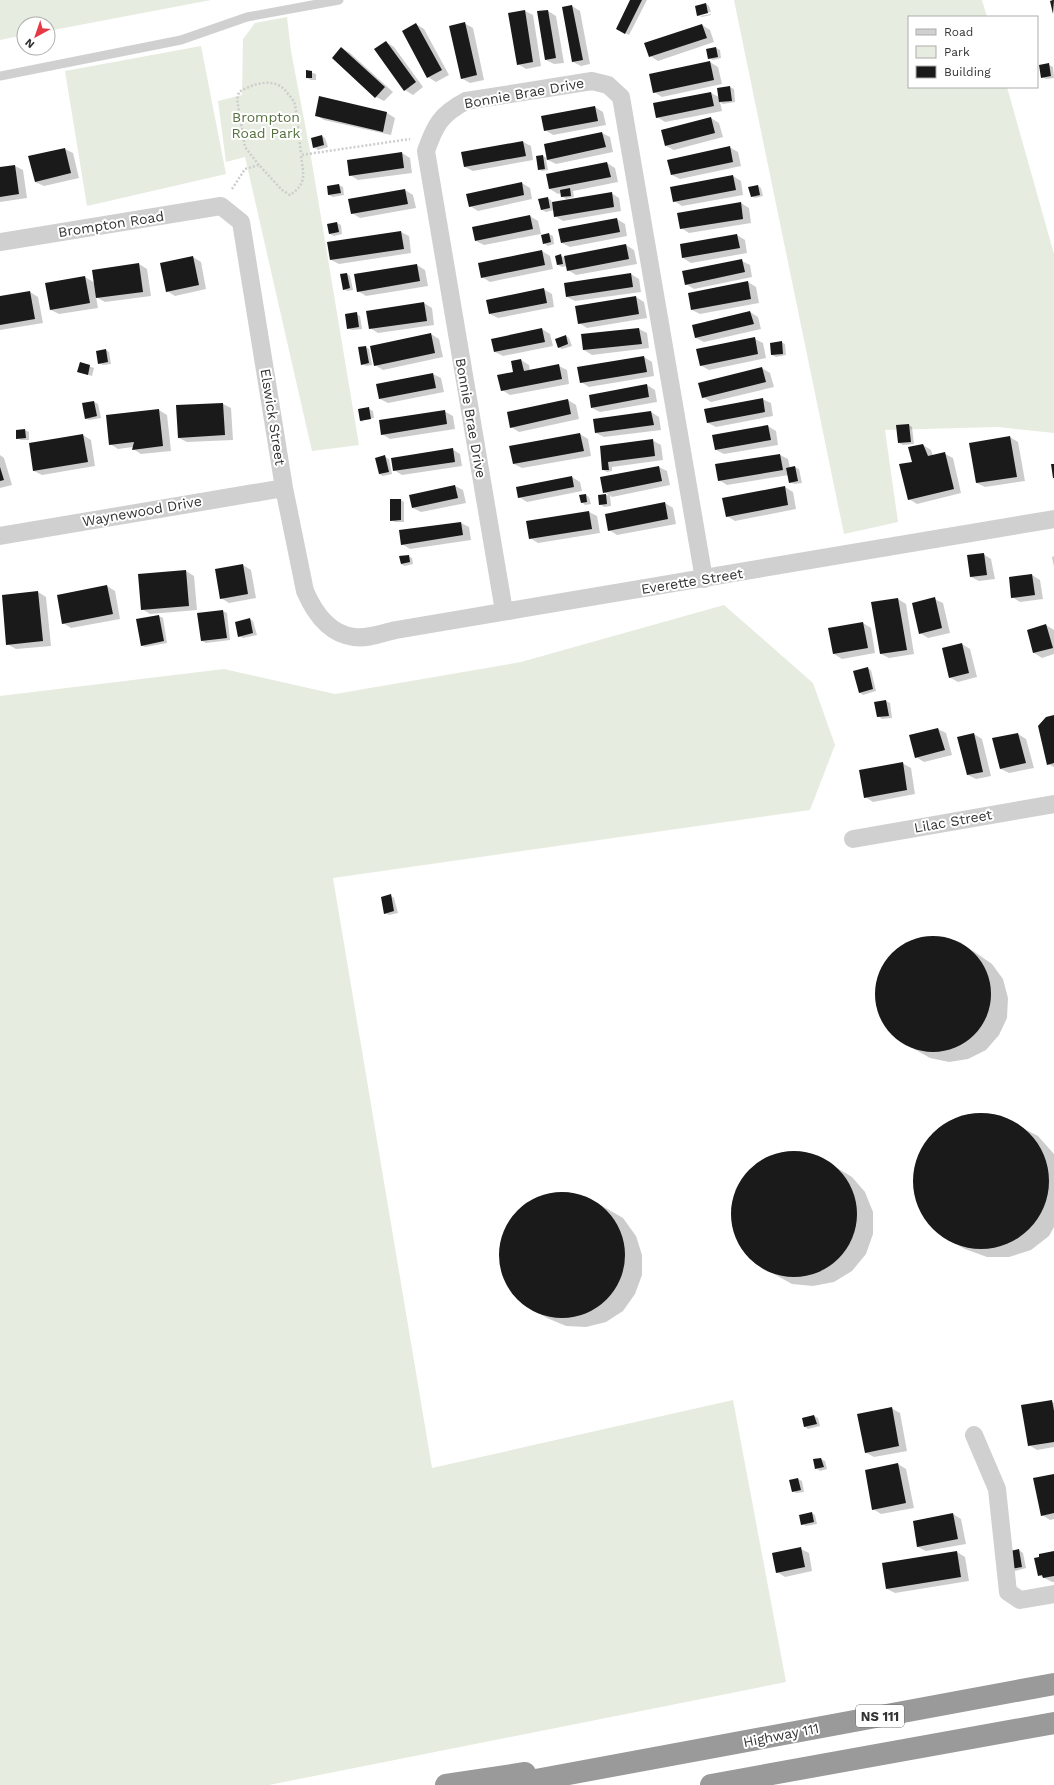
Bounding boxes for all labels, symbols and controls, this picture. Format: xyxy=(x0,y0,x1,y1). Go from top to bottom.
north arrow xyxy=(16,16,56,56)
legend xyxy=(908,16,1038,88)
text: Road xyxy=(944,25,973,39)
text: N xyxy=(23,36,37,51)
text: Park xyxy=(944,45,970,59)
text: Building xyxy=(944,65,991,79)
street label: Bonnie Brae Drive xyxy=(463,75,585,111)
park label: Brompton Road Park xyxy=(231,109,301,141)
street label: Brompton Road xyxy=(57,208,165,240)
street label: Bonnie Brae Drive xyxy=(453,357,489,479)
street label: Elswick Street xyxy=(257,367,289,467)
street label: Waynewood Drive xyxy=(81,493,203,529)
street label: Everette Street xyxy=(640,565,744,597)
street label: Lilac Street xyxy=(913,806,993,836)
road number: NS 111 xyxy=(856,1705,904,1727)
street label: Highway 111 xyxy=(742,1720,820,1750)

